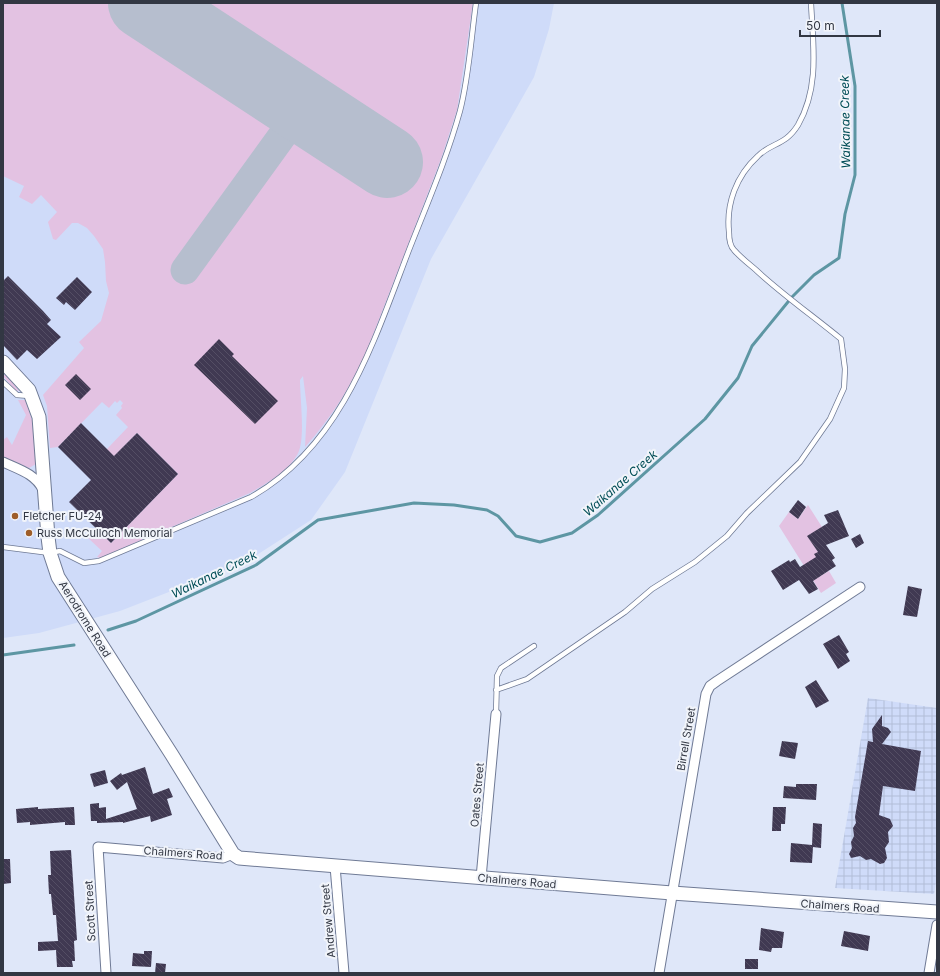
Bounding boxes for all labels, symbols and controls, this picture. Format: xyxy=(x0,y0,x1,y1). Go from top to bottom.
scale bar xyxy=(800,12,880,38)
text: 50 m xyxy=(806,18,835,33)
water label: Waikanae Creek xyxy=(837,75,853,169)
water label: Waikanae Creek xyxy=(580,446,660,519)
place label: Fletcher FU-24 xyxy=(23,509,102,523)
marker: Fletcher FU-24 xyxy=(10,511,20,521)
place label: Russ McCulloch Memorial xyxy=(37,526,172,540)
marker: Russ McCulloch Memorial xyxy=(24,528,34,538)
water label: Waikanae Creek xyxy=(169,547,260,601)
street label: Aerodrome Road xyxy=(56,578,114,660)
street label: Birrell Street xyxy=(674,706,699,772)
street label: Oates Street xyxy=(467,762,487,828)
street label: Chalmers Road xyxy=(143,843,223,863)
street label: Chalmers Road xyxy=(477,871,557,891)
street label: Scott Street xyxy=(81,880,99,942)
street label: Andrew Street xyxy=(318,883,338,959)
street label: Chalmers Road xyxy=(800,896,880,916)

